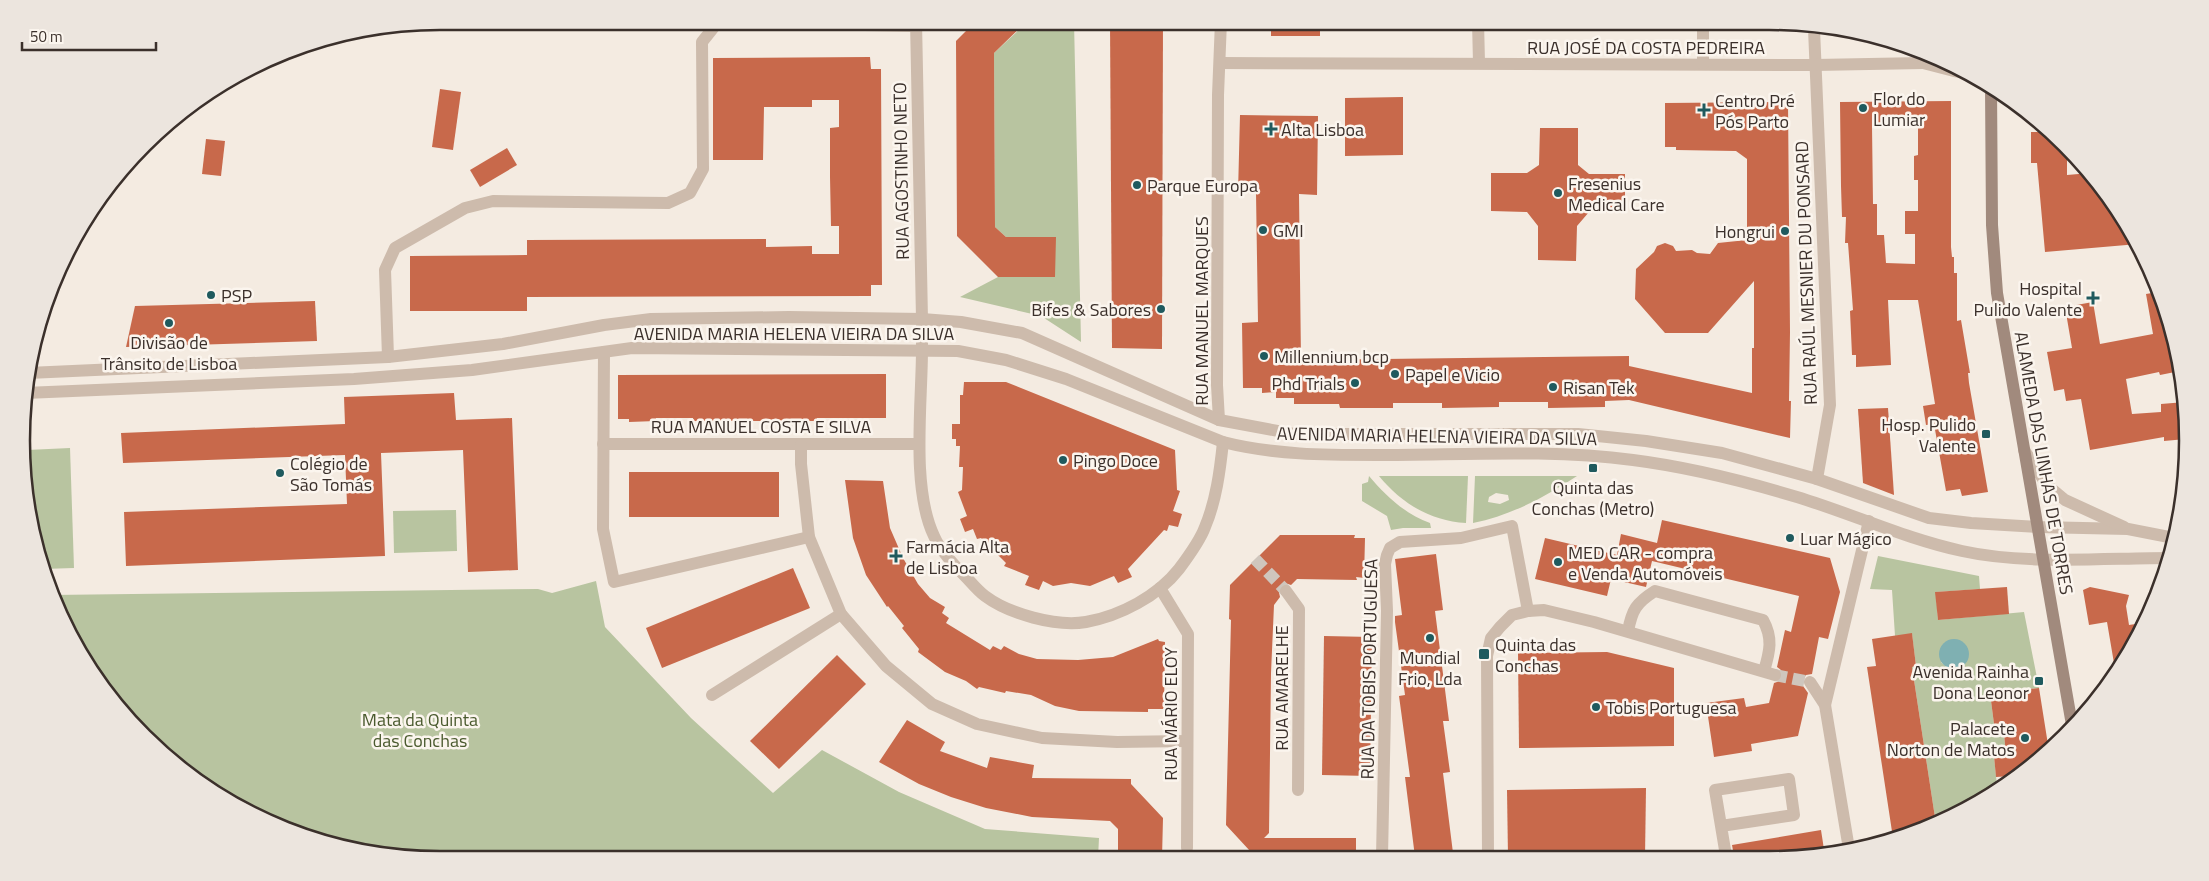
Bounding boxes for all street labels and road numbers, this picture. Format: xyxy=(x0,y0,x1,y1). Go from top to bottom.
street label: RUA JOSÉ DA COSTA PEDREIRA xyxy=(1527,34,1765,61)
street label: RUA AGOSTINHO NETO xyxy=(886,82,916,260)
street label: RUA RAÚL MESNIER DU PONSARD xyxy=(1788,140,1824,406)
street label: RUA MANUEL MARQUES xyxy=(1188,216,1215,406)
street label: AVENIDA MARIA HELENA VIEIRA DA SILVA xyxy=(634,320,954,347)
street label: ALAMEDA DAS LINHAS DE TORRES xyxy=(2008,329,2080,597)
street label: RUA MANUEL COSTA E SILVA xyxy=(651,413,871,440)
street label: AVENIDA MARIA HELENA VIEIRA DA SILVA xyxy=(1277,420,1598,452)
street label: RUA DA TOBIS PORTUGUESA xyxy=(1354,558,1384,780)
street label: RUA AMARELHE xyxy=(1268,625,1295,751)
street label: RUA MÁRIO ELOY xyxy=(1157,647,1184,781)

